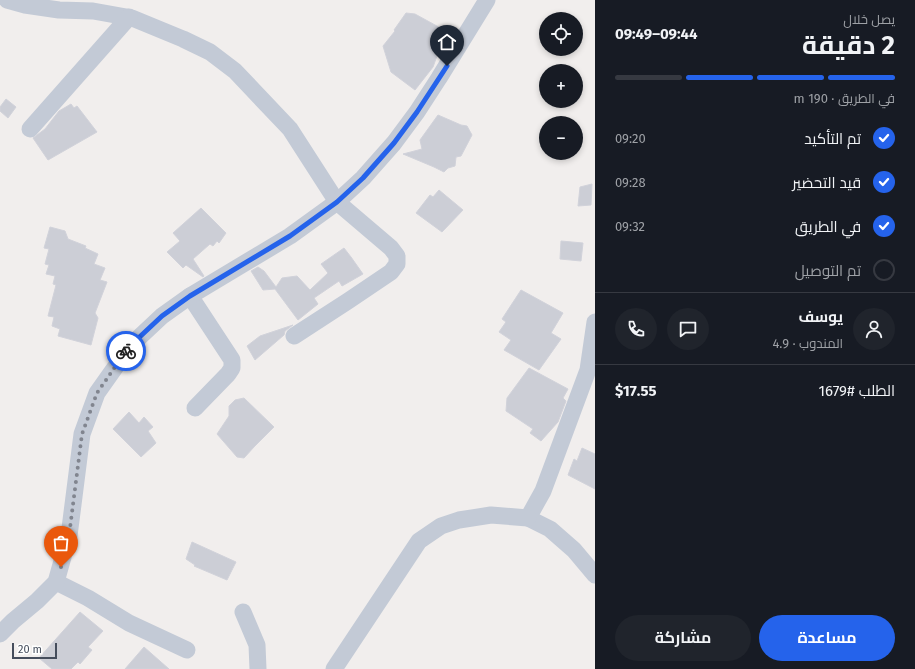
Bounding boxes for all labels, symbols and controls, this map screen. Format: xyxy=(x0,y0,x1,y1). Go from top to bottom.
map controls xyxy=(539,12,583,160)
button: locate xyxy=(539,12,583,56)
text: يصل خلال xyxy=(843,12,895,27)
pin xyxy=(430,25,464,66)
text: 09:44–09:49 xyxy=(615,25,697,43)
text: 2 دقيقة xyxy=(802,30,895,61)
icon: home xyxy=(436,31,458,53)
button: + xyxy=(539,64,583,108)
text: في الطريق · 190 m xyxy=(794,91,895,106)
button: − xyxy=(539,116,583,160)
icon: check xyxy=(873,127,895,149)
text: تم التأكيد xyxy=(804,130,861,148)
text: 09:20 xyxy=(615,131,646,146)
icon: check xyxy=(873,171,895,193)
text: قيد التحضير xyxy=(792,174,861,192)
text: 09:28 xyxy=(615,175,646,190)
icon: check xyxy=(873,215,895,237)
text: في الطريق xyxy=(795,218,861,236)
text: 09:32 xyxy=(615,219,645,234)
text: تم التوصيل xyxy=(795,262,861,280)
button: phone xyxy=(615,308,657,350)
button: chat xyxy=(667,308,709,350)
text: يوسف xyxy=(798,308,843,326)
button: person xyxy=(853,308,895,350)
courier xyxy=(106,331,146,371)
text: المندوب · 4.9 xyxy=(772,336,843,351)
icon: bike xyxy=(115,340,137,362)
text: $17.55 xyxy=(615,382,656,400)
text: الطلب #1679 xyxy=(819,382,895,400)
pin xyxy=(44,526,78,567)
icon: bag xyxy=(50,532,72,554)
button: مشاركة xyxy=(615,615,751,661)
button: مساعدة xyxy=(759,615,895,661)
scale bar xyxy=(12,641,57,660)
text: 20 m xyxy=(18,643,42,656)

